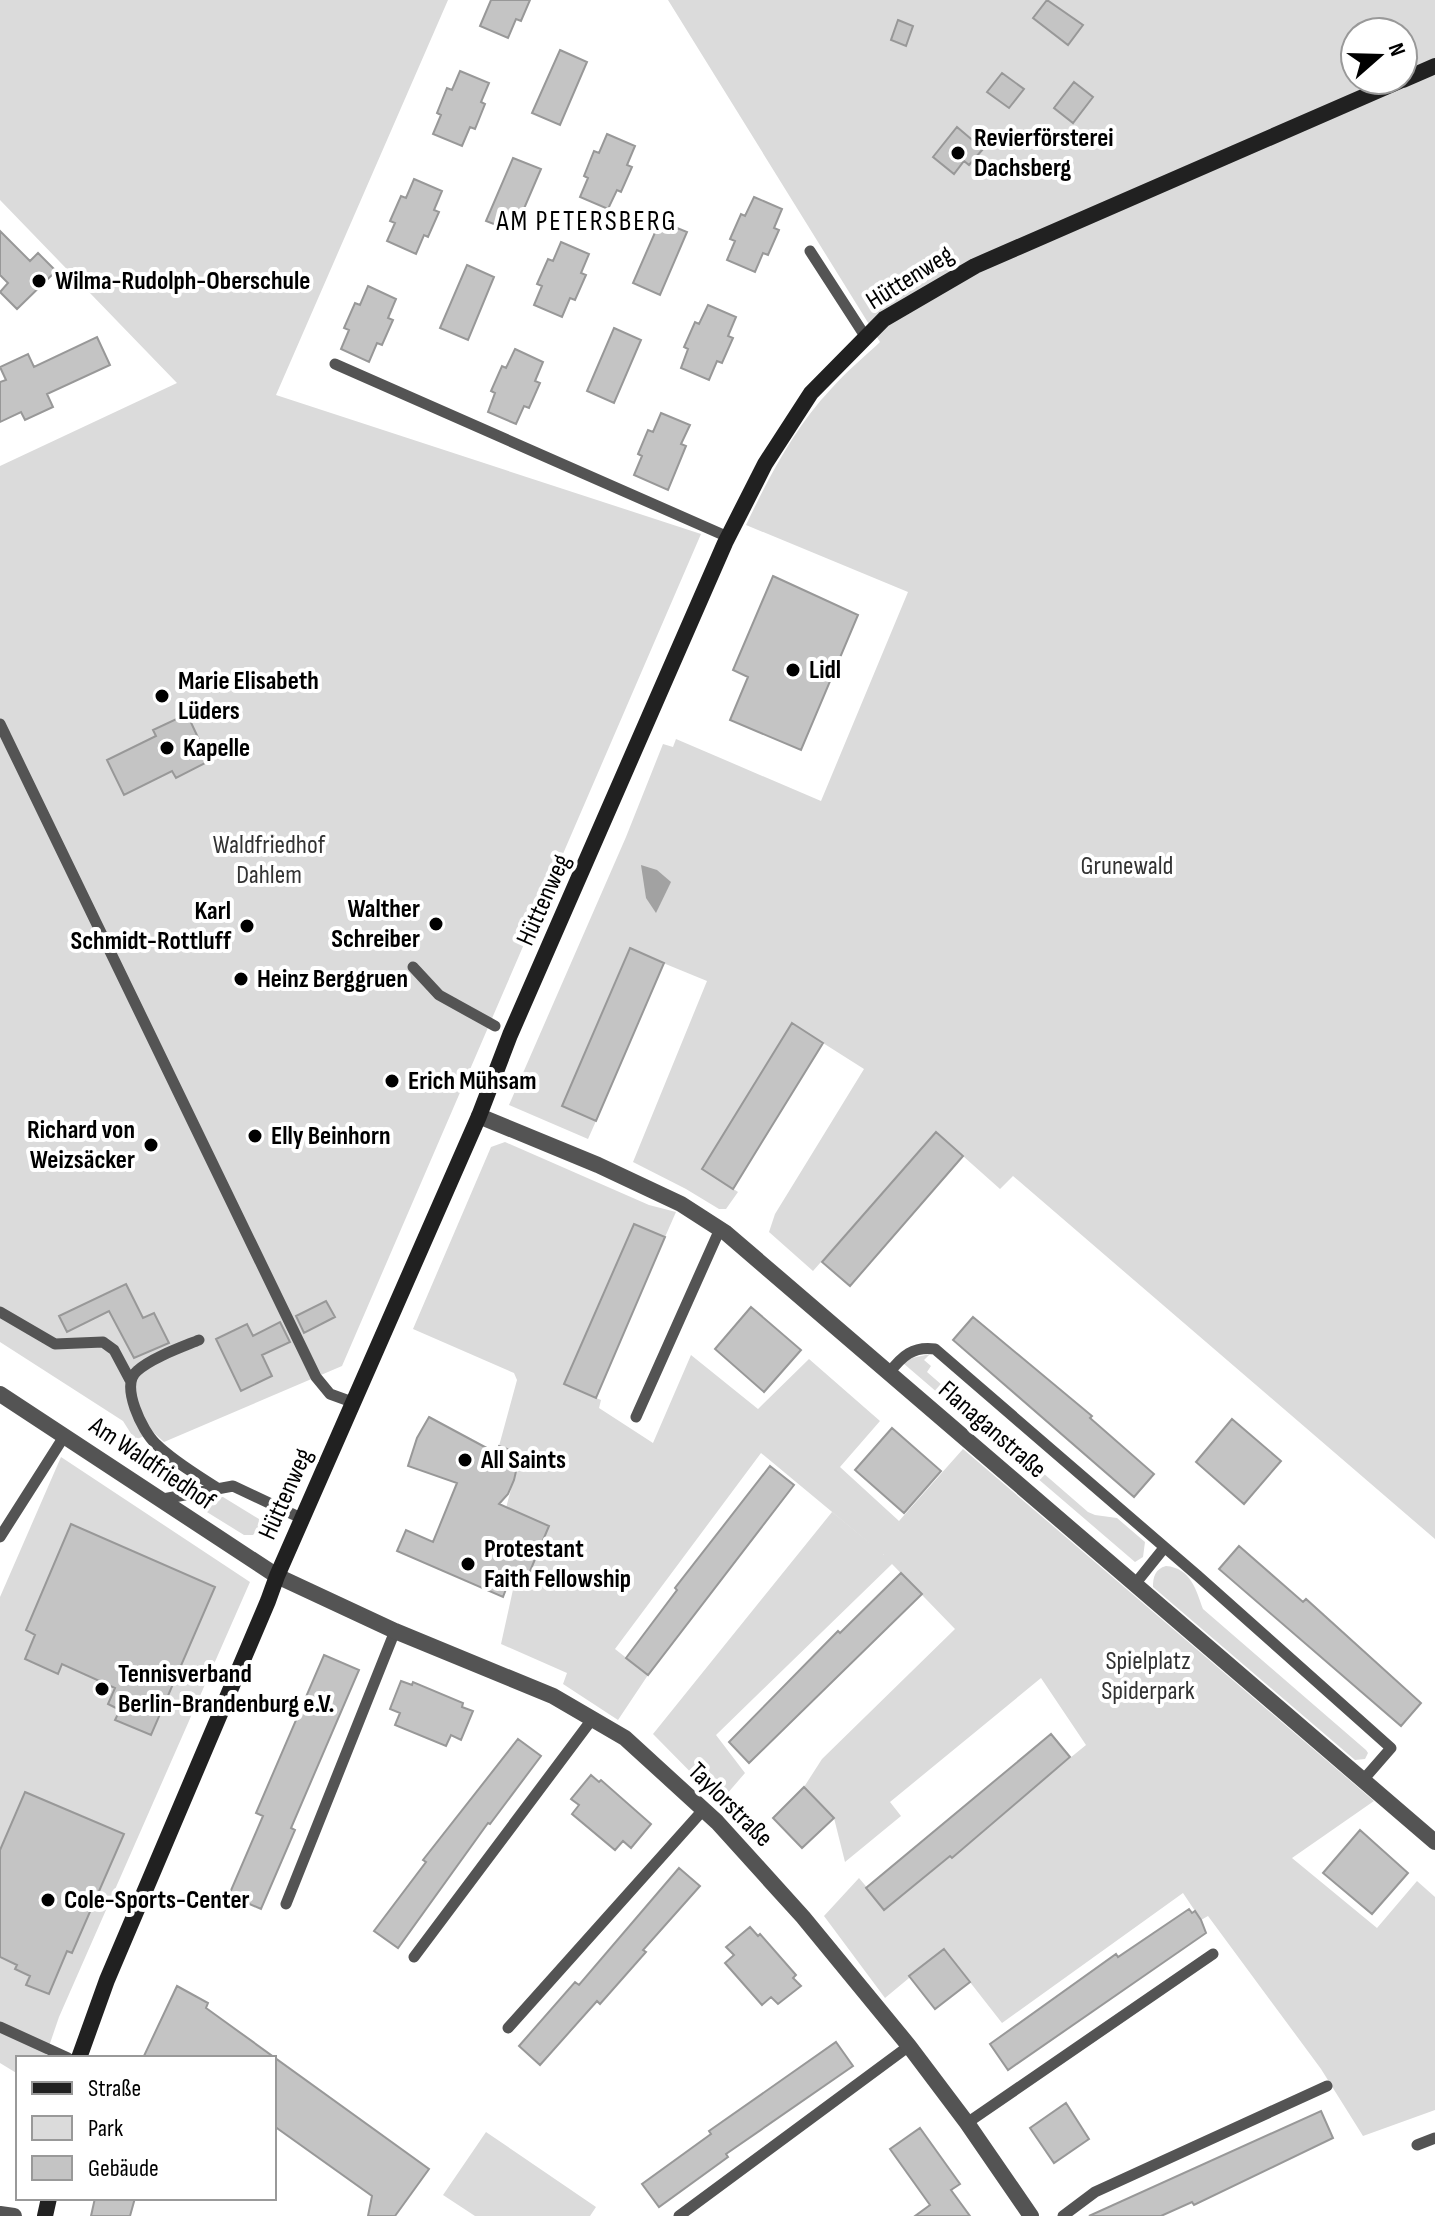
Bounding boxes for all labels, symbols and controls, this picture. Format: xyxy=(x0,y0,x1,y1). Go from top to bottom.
north arrow xyxy=(1339,16,1419,96)
text: N xyxy=(1382,40,1411,60)
place label: Revierförsterei Dachsberg xyxy=(974,123,1114,184)
marker: Revierförsterei Dachsberg xyxy=(949,144,967,162)
district label: AM PETERSBERG xyxy=(495,205,678,238)
street label: Hüttenweg xyxy=(861,239,959,317)
place label: Wilma-Rudolph-Oberschule xyxy=(55,266,310,297)
marker: Wilma-Rudolph-Oberschule xyxy=(30,272,48,290)
place label: Lidl xyxy=(809,655,841,686)
marker: Lidl xyxy=(784,661,802,679)
place label: Marie Elisabeth Lüders xyxy=(178,666,319,727)
marker: Marie Elisabeth Lüders xyxy=(153,687,171,705)
place label: Kapelle xyxy=(183,733,250,764)
marker: Kapelle xyxy=(158,739,176,757)
park label: Waldfriedhof Dahlem xyxy=(213,830,326,891)
street label: Hüttenweg xyxy=(510,850,578,950)
park label: Grunewald xyxy=(1081,851,1173,882)
place label: Walther Schreiber xyxy=(331,894,420,955)
place label: Karl Schmidt-Rottluff xyxy=(70,896,232,957)
marker: Walther Schreiber xyxy=(427,915,445,933)
marker: Karl Schmidt-Rottluff xyxy=(238,917,256,935)
place label: Heinz Berggruen xyxy=(257,964,408,995)
marker: Heinz Berggruen xyxy=(232,970,250,988)
place label: Erich Mühsam xyxy=(408,1066,536,1097)
marker: Erich Mühsam xyxy=(383,1072,401,1090)
place label: Richard von Weizsäcker xyxy=(27,1115,135,1176)
place label: Elly Beinhorn xyxy=(271,1121,391,1152)
marker: Elly Beinhorn xyxy=(246,1127,264,1145)
marker: Richard von Weizsäcker xyxy=(142,1136,160,1154)
street label: Flanaganstraße xyxy=(932,1375,1052,1485)
street label: Am Waldfriedhof xyxy=(82,1410,221,1518)
street label: Hüttenweg xyxy=(252,1444,320,1544)
place label: All Saints xyxy=(480,1445,566,1476)
marker: All Saints xyxy=(456,1451,474,1469)
place label: Protestant Faith Fellowship xyxy=(484,1534,631,1595)
marker: Protestant Faith Fellowship xyxy=(459,1555,477,1573)
park label: Spielplatz Spiderpark xyxy=(1101,1646,1195,1707)
place label: Tennisverband Berlin-Brandenburg e.V. xyxy=(118,1659,335,1720)
marker: Tennisverband Berlin-Brandenburg e.V. xyxy=(93,1680,111,1698)
street label: Taylorstraße xyxy=(681,1756,779,1854)
place label: Cole-Sports-Center xyxy=(64,1885,250,1916)
marker: Cole-Sports-Center xyxy=(39,1891,57,1909)
legend xyxy=(16,2056,276,2200)
text: Straße xyxy=(88,2074,141,2103)
text: Park xyxy=(88,2114,123,2143)
text: Gebäude xyxy=(88,2154,159,2183)

